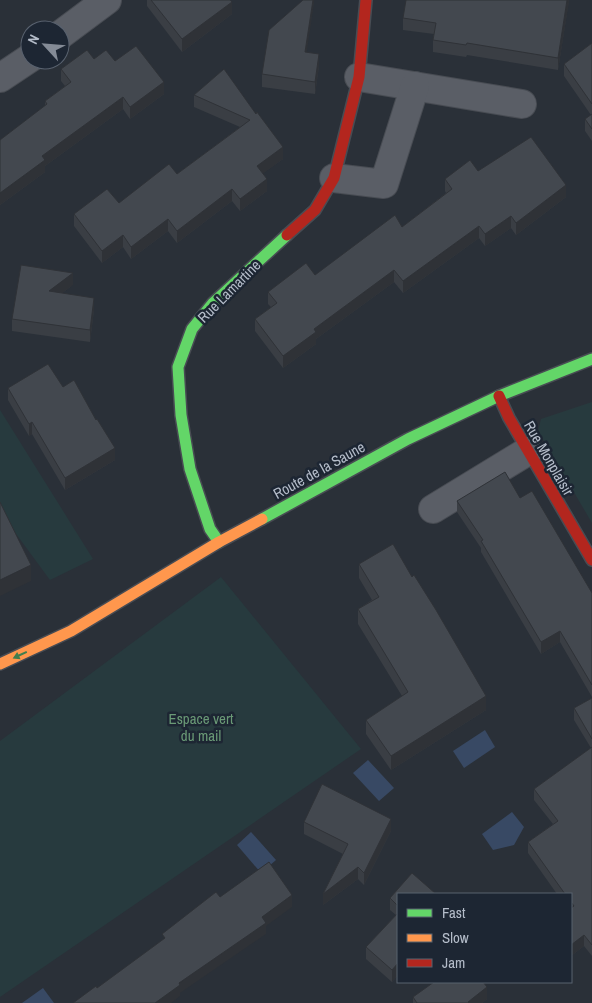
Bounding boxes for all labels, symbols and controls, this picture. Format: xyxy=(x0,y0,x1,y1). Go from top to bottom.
north arrow xyxy=(20,20,70,70)
text: N xyxy=(23,32,43,47)
street label: Rue Lamartine xyxy=(193,255,265,327)
street label: Rue Monplaisir xyxy=(519,417,579,499)
street label: Route de la Saune xyxy=(269,436,369,504)
one-way arrow xyxy=(13,651,27,659)
park label: Espace vert du mail xyxy=(169,708,234,746)
legend xyxy=(397,893,572,983)
text: Fast xyxy=(442,902,466,923)
text: Slow xyxy=(442,927,469,948)
text: Jam xyxy=(442,952,465,973)

